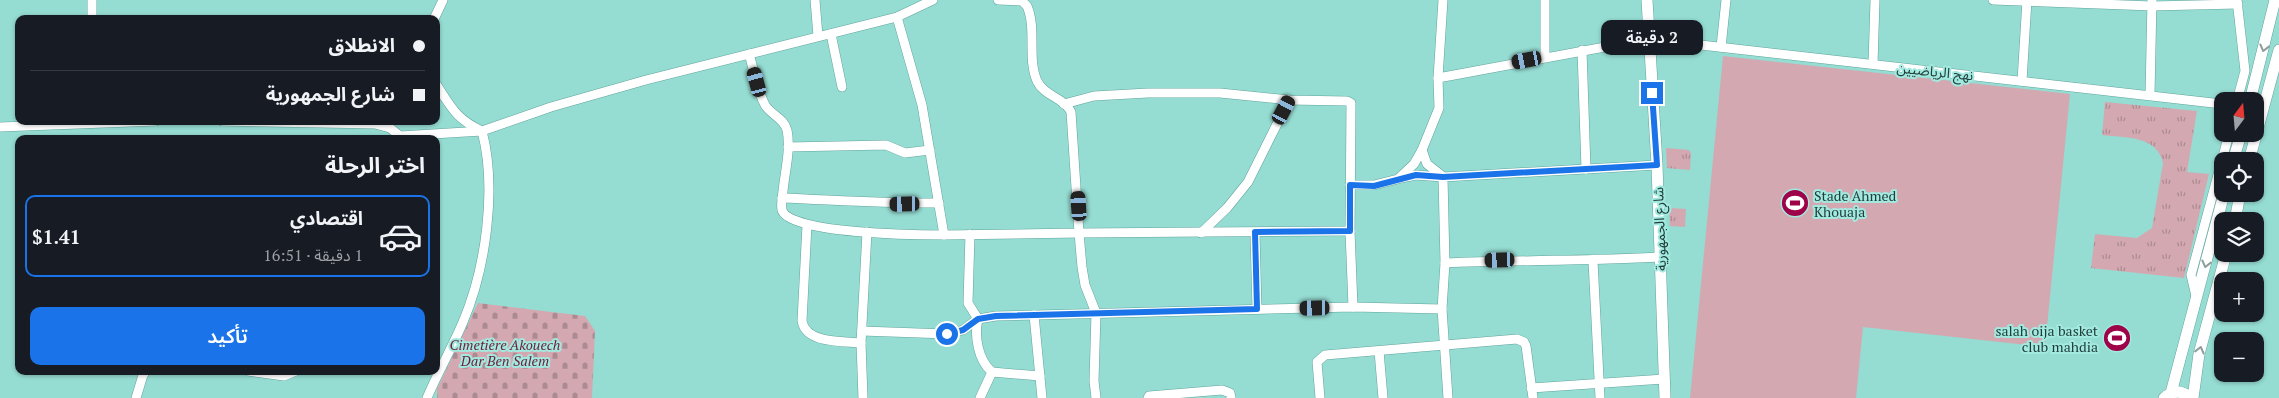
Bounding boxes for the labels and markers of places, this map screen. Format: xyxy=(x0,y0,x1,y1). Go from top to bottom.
place label: Stade Ahmed Khouaja xyxy=(1814,186,1897,221)
sports icon: Stade Ahmed Khouaja xyxy=(1780,188,1810,218)
place label: salah oija basket club mahdia xyxy=(1995,321,2099,356)
sports icon: salah oija basket club mahdia xyxy=(2102,323,2132,353)

